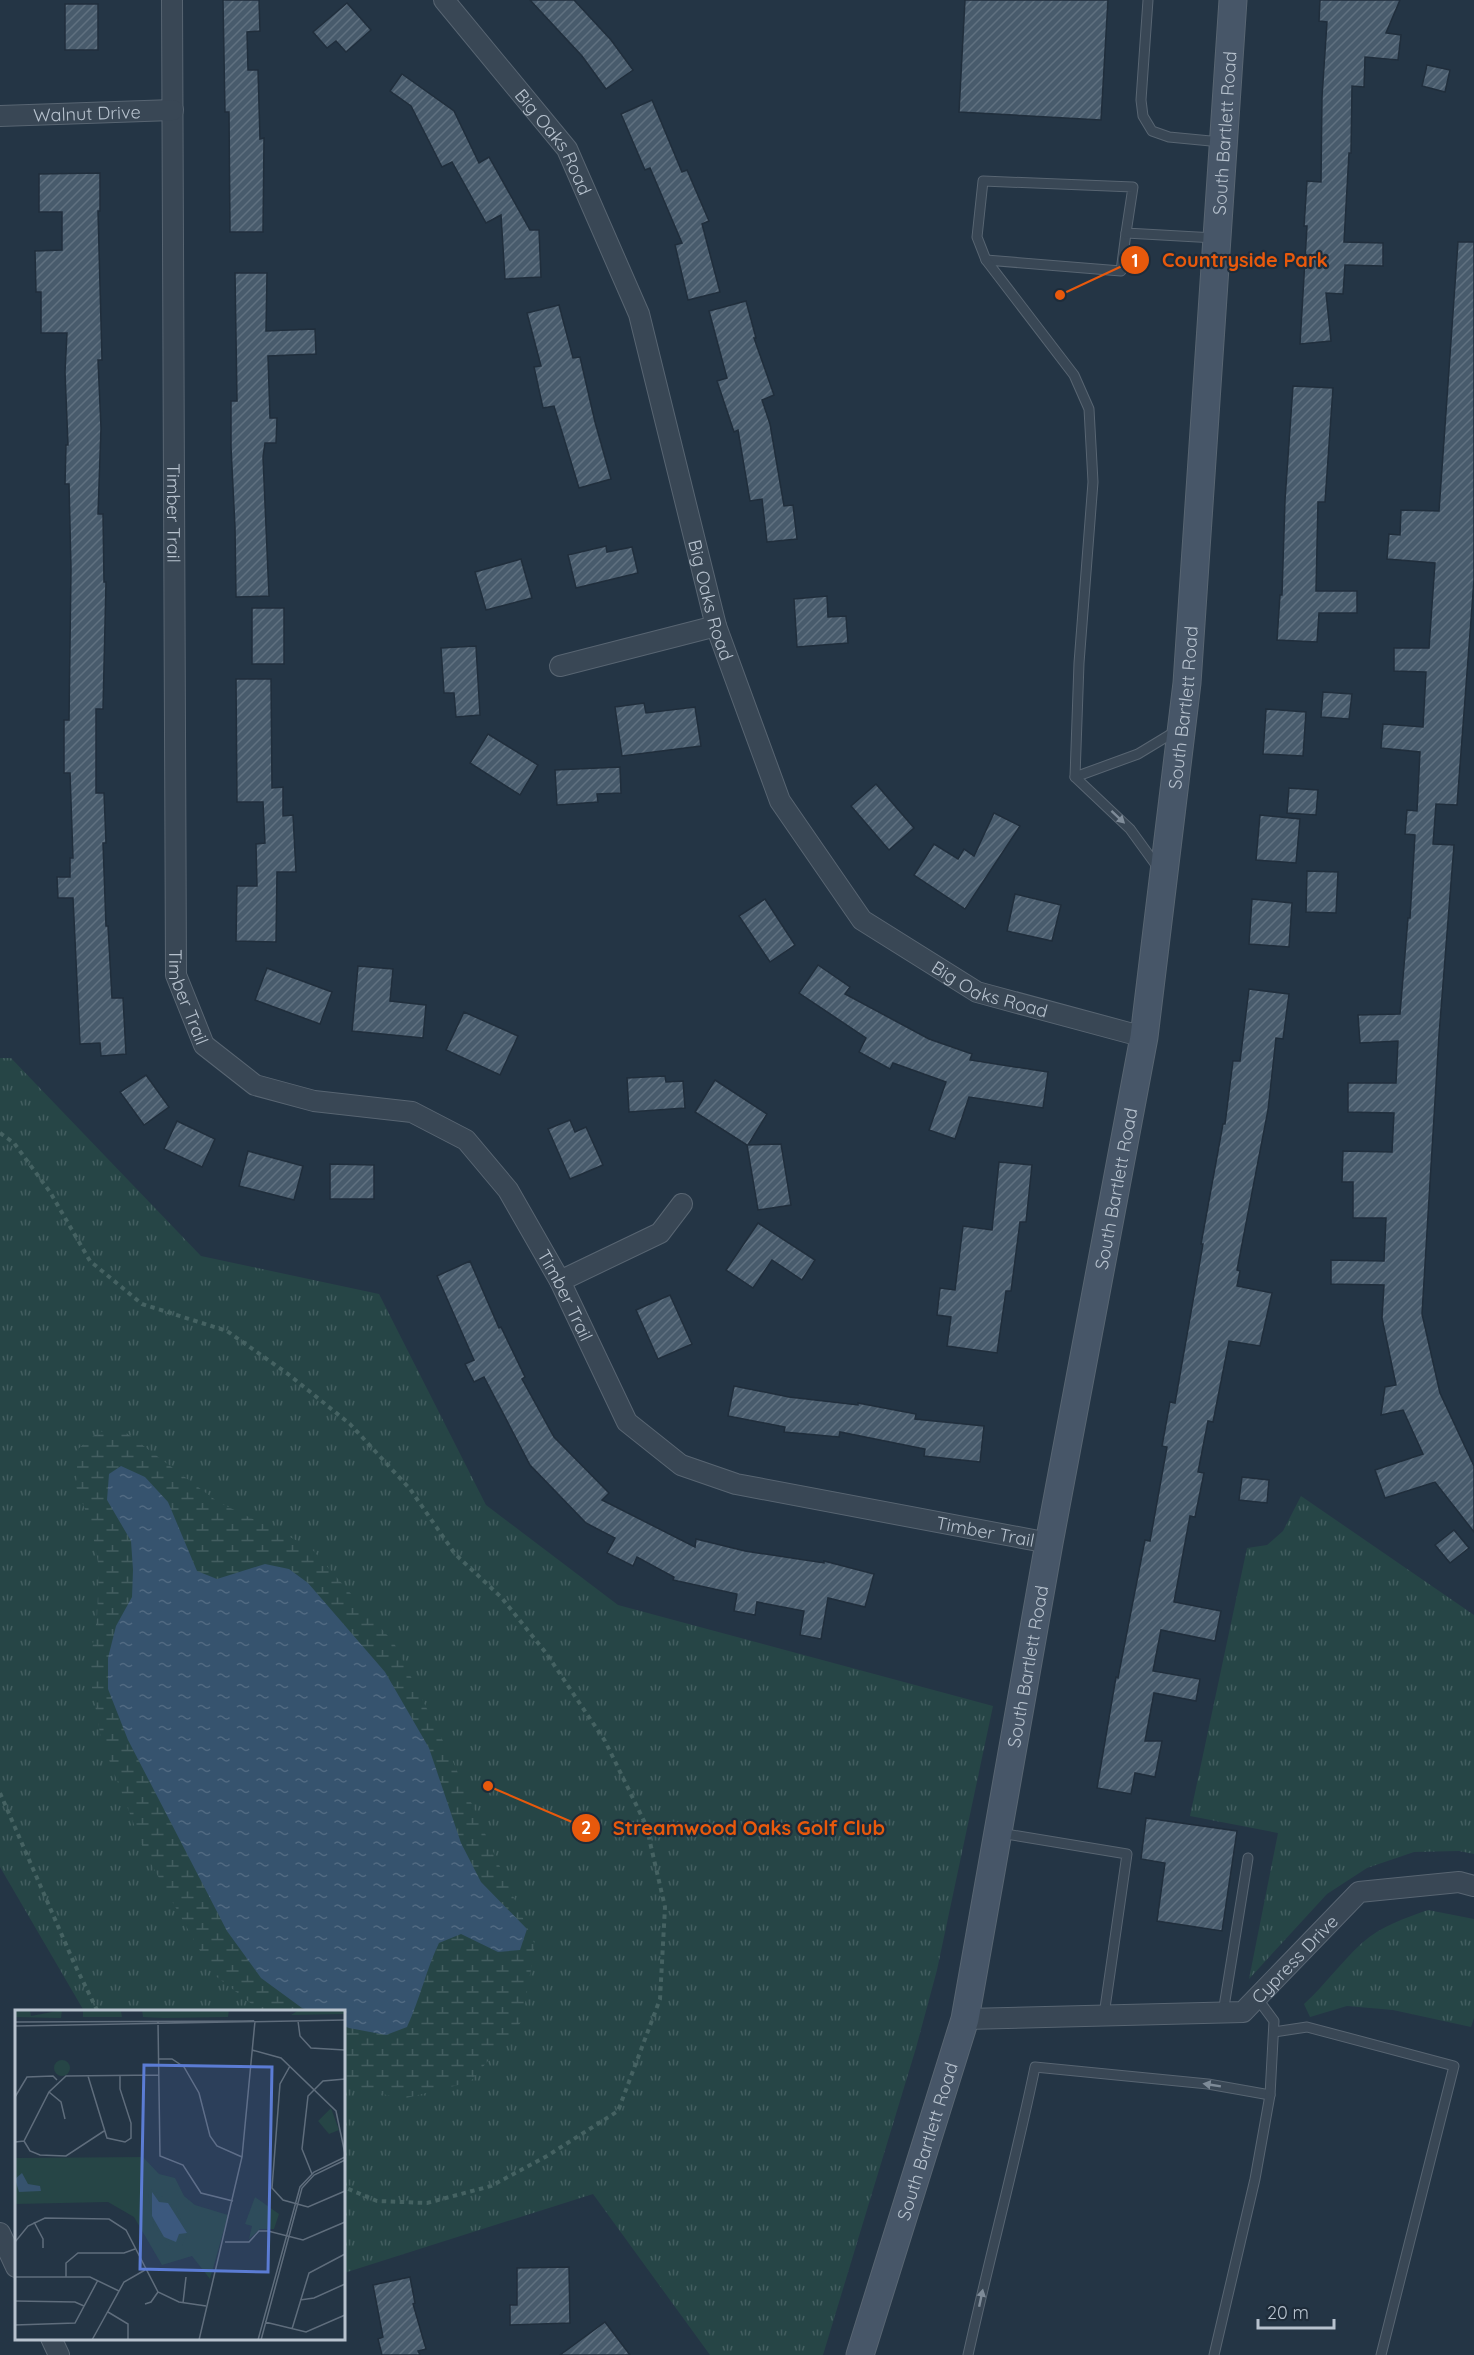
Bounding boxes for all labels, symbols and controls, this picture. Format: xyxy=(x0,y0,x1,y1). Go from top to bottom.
street label: South Bartlett Road xyxy=(1207,50,1241,216)
street label: Big Oaks Road xyxy=(510,84,597,198)
street label: Walnut Drive xyxy=(33,100,141,126)
callout: Countryside Park xyxy=(1120,241,1340,279)
text: Countryside Park xyxy=(1162,247,1328,272)
text: 1 xyxy=(1131,249,1139,272)
street label: Timber Trail xyxy=(162,463,186,563)
street label: Big Oaks Road xyxy=(684,537,739,663)
street label: South Bartlett Road xyxy=(1163,625,1202,791)
one-way arrow xyxy=(1110,810,1125,824)
street label: Timber Trail xyxy=(164,949,214,1048)
street label: Big Oaks Road xyxy=(928,955,1050,1022)
street label: South Bartlett Road xyxy=(1089,1106,1142,1271)
street label: Timber Trail xyxy=(533,1245,598,1345)
street label: Timber Trail xyxy=(934,1510,1036,1552)
street label: South Bartlett Road xyxy=(1002,1584,1053,1749)
callout: Streamwood Oaks Golf Club xyxy=(571,1809,897,1847)
text: Streamwood Oaks Golf Club xyxy=(613,1815,885,1840)
text: 2 xyxy=(581,1816,591,1839)
street label: Cypress Drive xyxy=(1246,1910,1343,2008)
inset map xyxy=(15,2010,345,2340)
street label: South Bartlett Road xyxy=(891,2059,962,2223)
one-way arrow xyxy=(1203,2081,1222,2090)
one-way arrow xyxy=(977,2288,986,2307)
scale bar xyxy=(1258,2292,1334,2330)
text: 20 m xyxy=(1267,2301,1309,2324)

